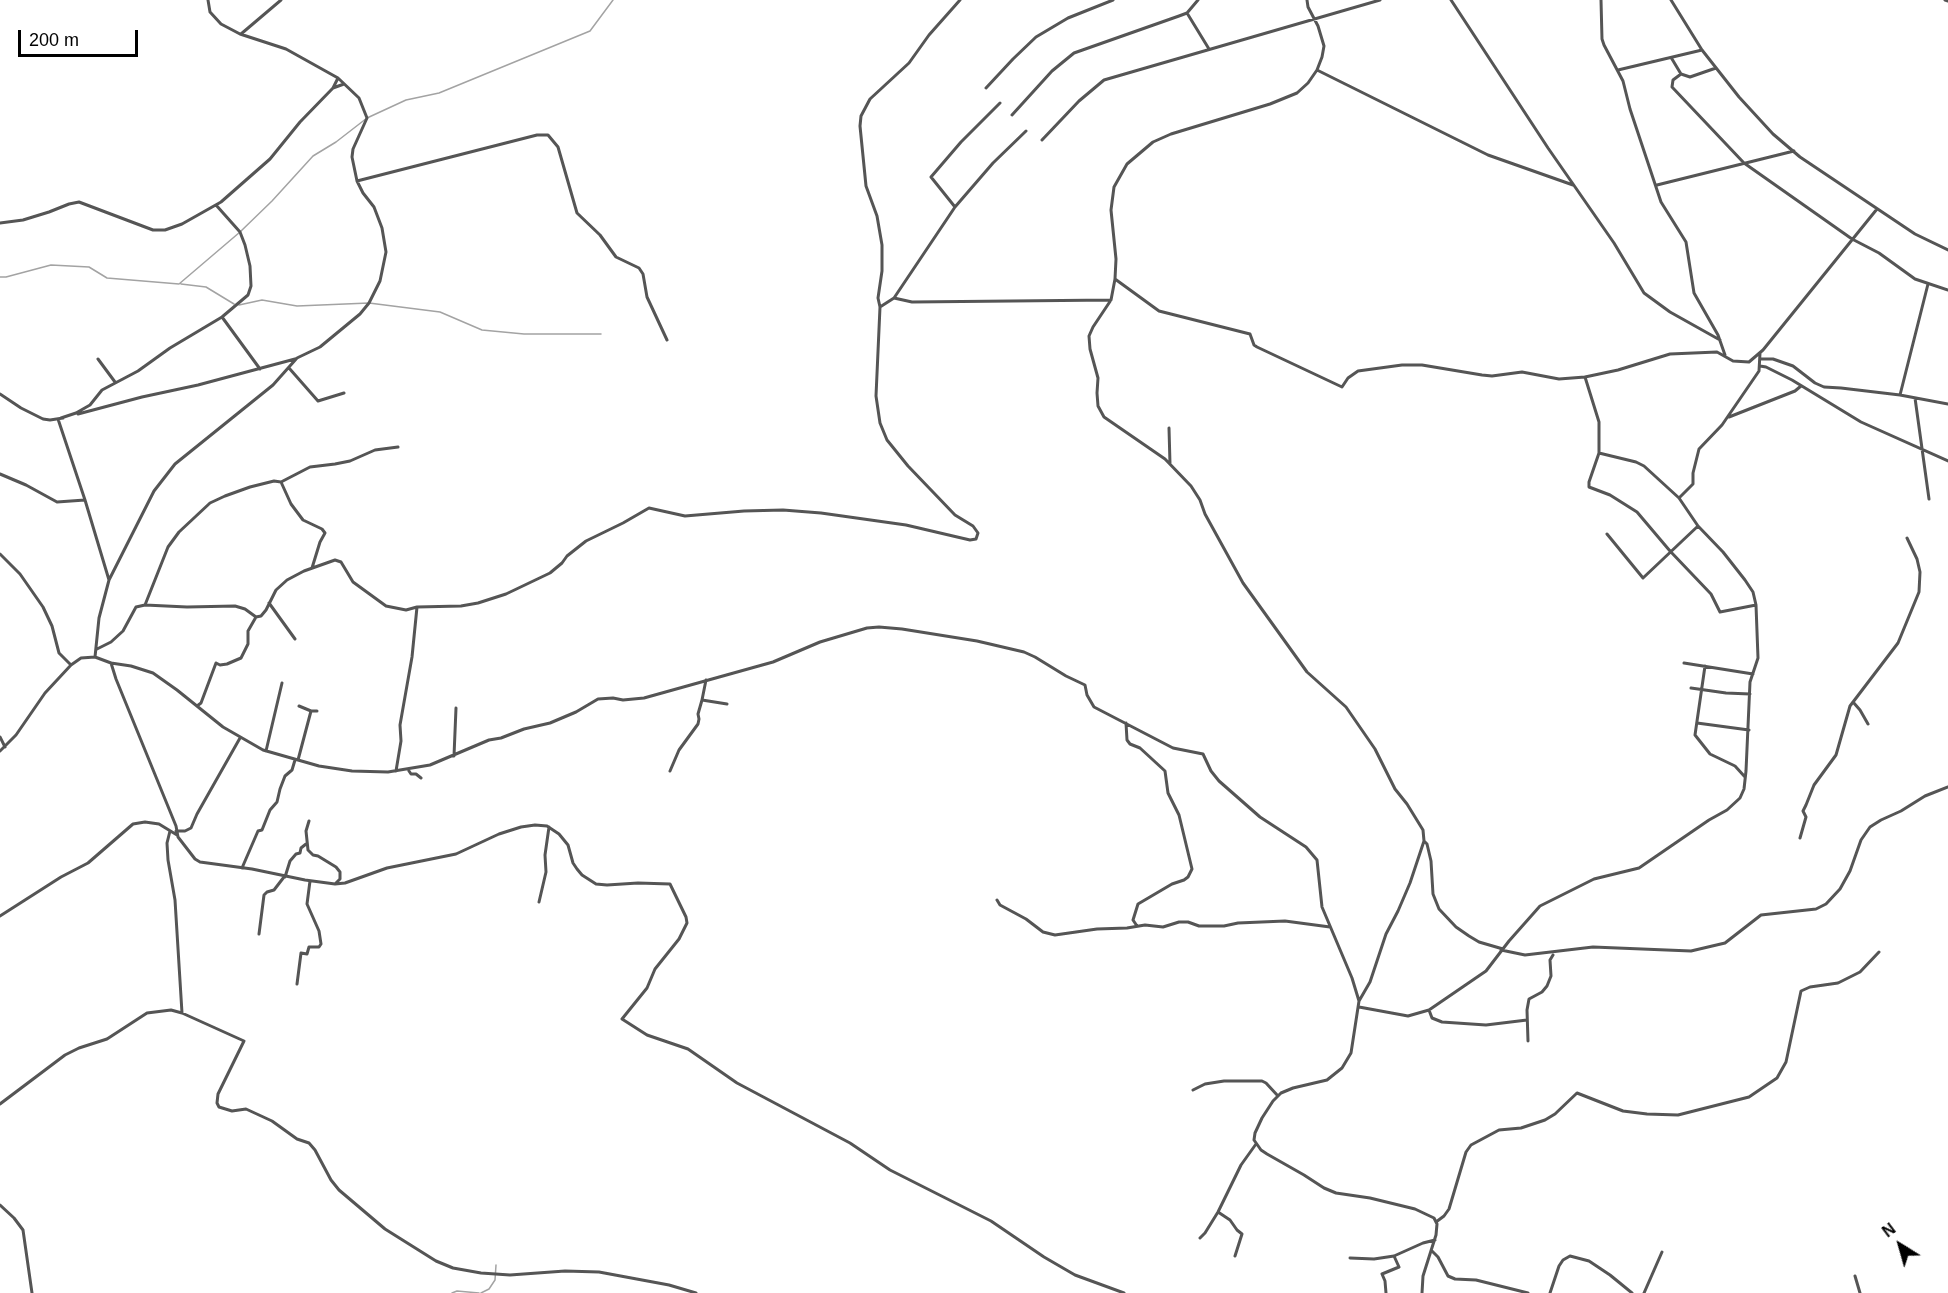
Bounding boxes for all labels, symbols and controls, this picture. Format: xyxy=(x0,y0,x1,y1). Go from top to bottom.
scale bar xyxy=(21,18,141,56)
text: 200 m xyxy=(29,30,79,50)
north arrow xyxy=(1870,1215,1930,1275)
text: N xyxy=(1879,1220,1899,1240)

